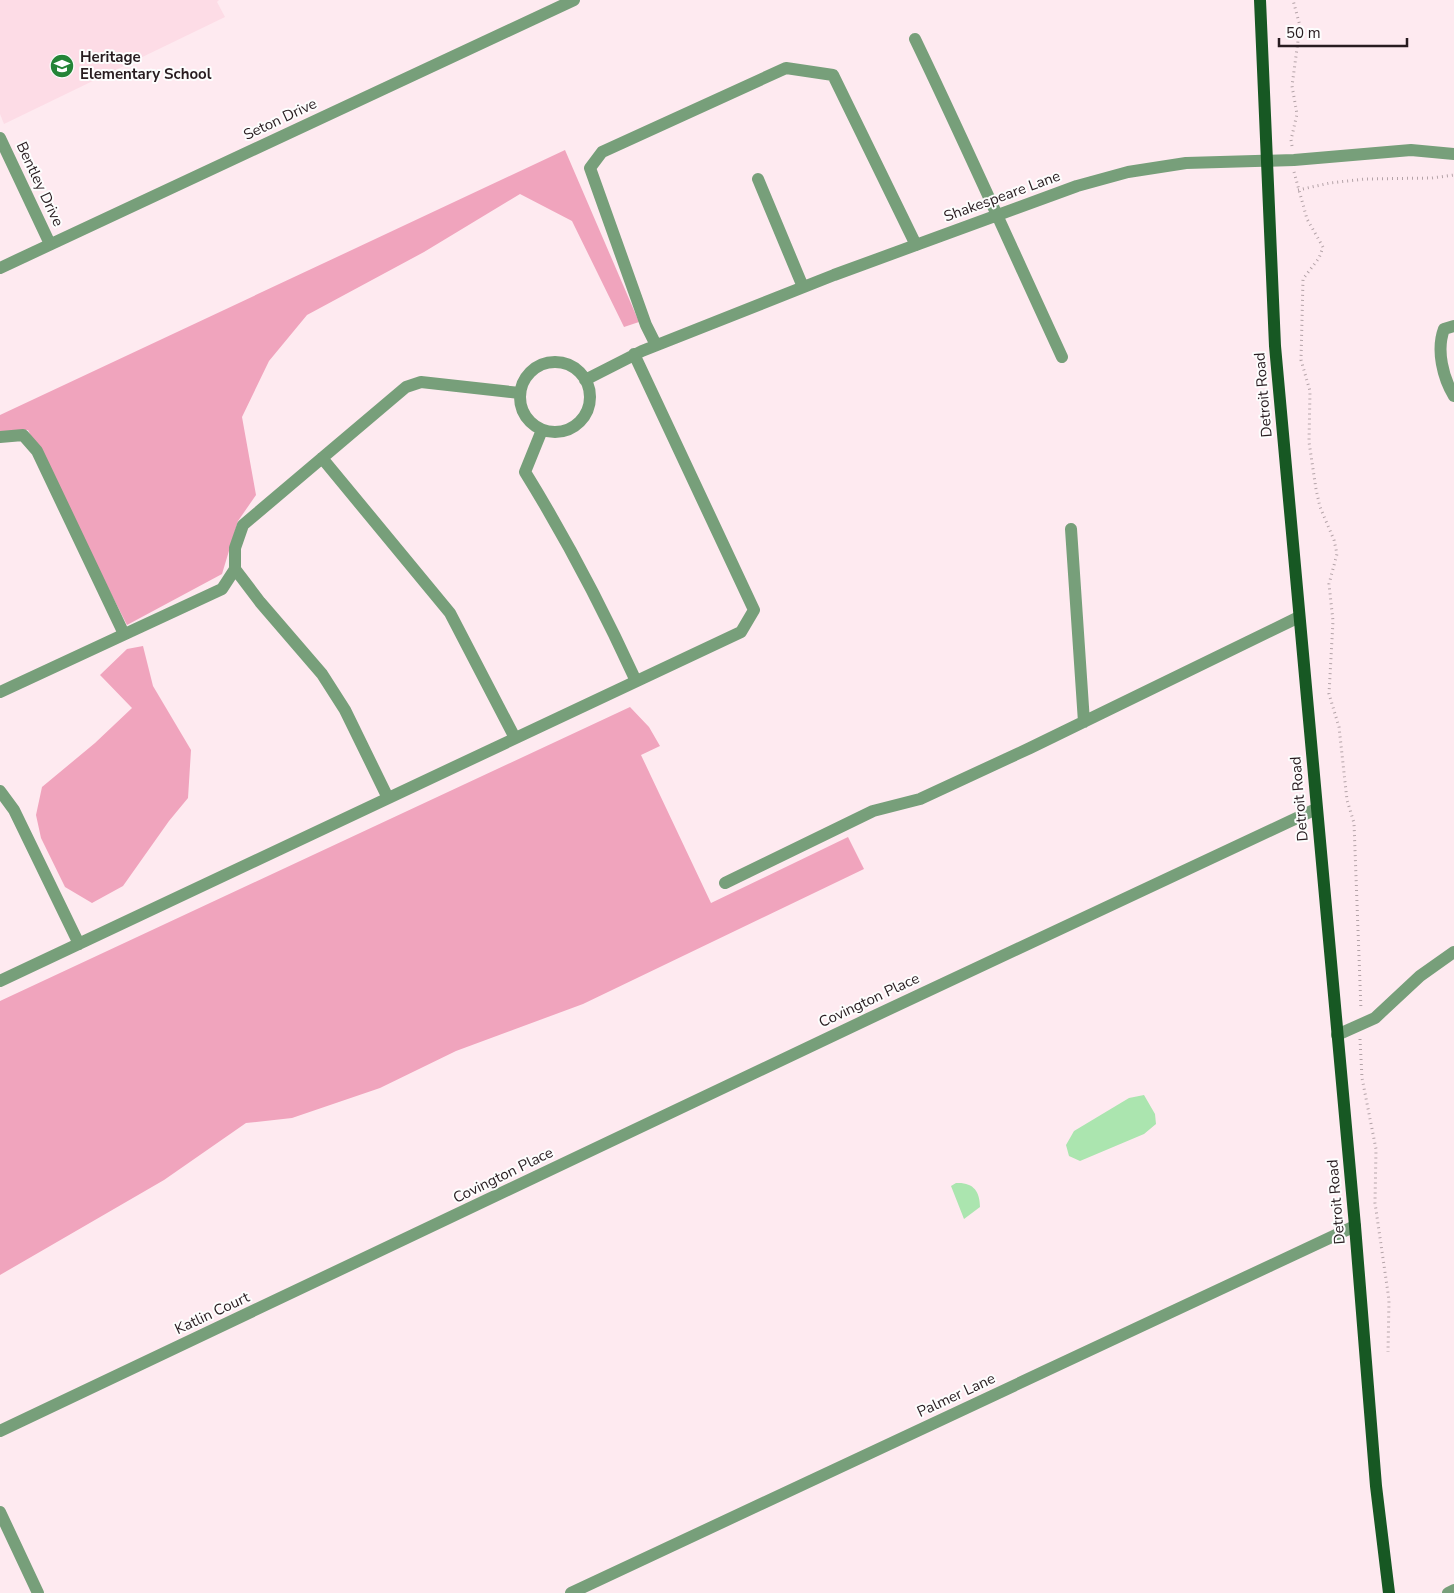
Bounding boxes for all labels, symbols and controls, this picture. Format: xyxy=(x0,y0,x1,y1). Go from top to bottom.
scale bar xyxy=(1279,15,1406,47)
text: 50 m xyxy=(1286,23,1321,43)
place label: Heritage Elementary School xyxy=(80,47,212,84)
school or university icon: Heritage Elementary School xyxy=(49,53,75,79)
street label: Seton Drive xyxy=(240,93,320,145)
street label: Bentley Drive xyxy=(12,138,68,230)
street label: Shakespeare Lane xyxy=(941,166,1063,226)
street label: Detroit Road xyxy=(1249,352,1277,438)
street label: Detroit Road xyxy=(1285,756,1313,842)
street label: Covington Place xyxy=(815,968,923,1032)
street label: Covington Place xyxy=(450,1142,556,1208)
street label: Detroit Road xyxy=(1322,1159,1350,1245)
street label: Katlin Court xyxy=(171,1287,253,1339)
street label: Palmer Lane xyxy=(914,1368,998,1422)

